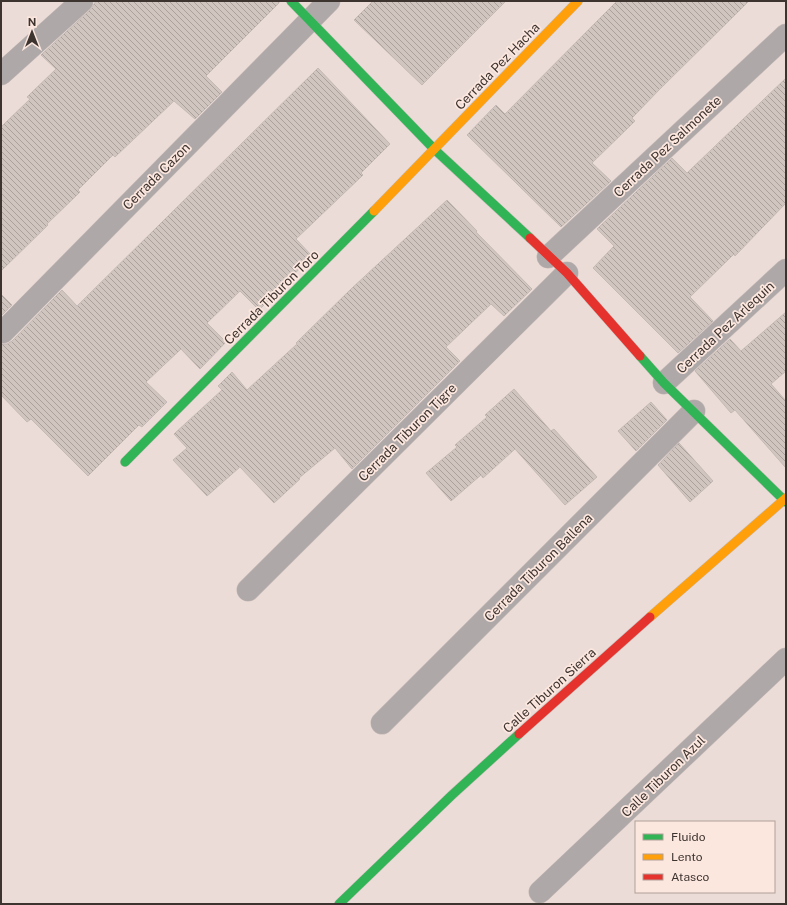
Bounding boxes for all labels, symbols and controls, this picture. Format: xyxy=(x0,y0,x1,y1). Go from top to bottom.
north arrow xyxy=(12,12,52,52)
text: N xyxy=(28,16,36,28)
street label: Cerrada Pez Hacha xyxy=(452,20,543,113)
street label: Cerrada Pez Salmonete xyxy=(611,93,724,200)
street label: Cerrada Cazon xyxy=(120,140,193,213)
street label: Cerrada Tiburon Toro xyxy=(221,247,322,348)
street label: Cerrada Pez Arlequin xyxy=(674,278,777,376)
street label: Cerrada Tiburon Tigre xyxy=(355,380,459,484)
street label: Cerrada Tiburon Ballena xyxy=(481,510,595,624)
street label: Calle Tiburon Sierra xyxy=(500,645,599,736)
street label: Calle Tiburon Azul xyxy=(618,733,708,820)
legend xyxy=(635,821,775,893)
text: Fluido xyxy=(671,830,706,844)
text: Lento xyxy=(671,850,703,864)
text: Atasco xyxy=(671,870,710,884)

